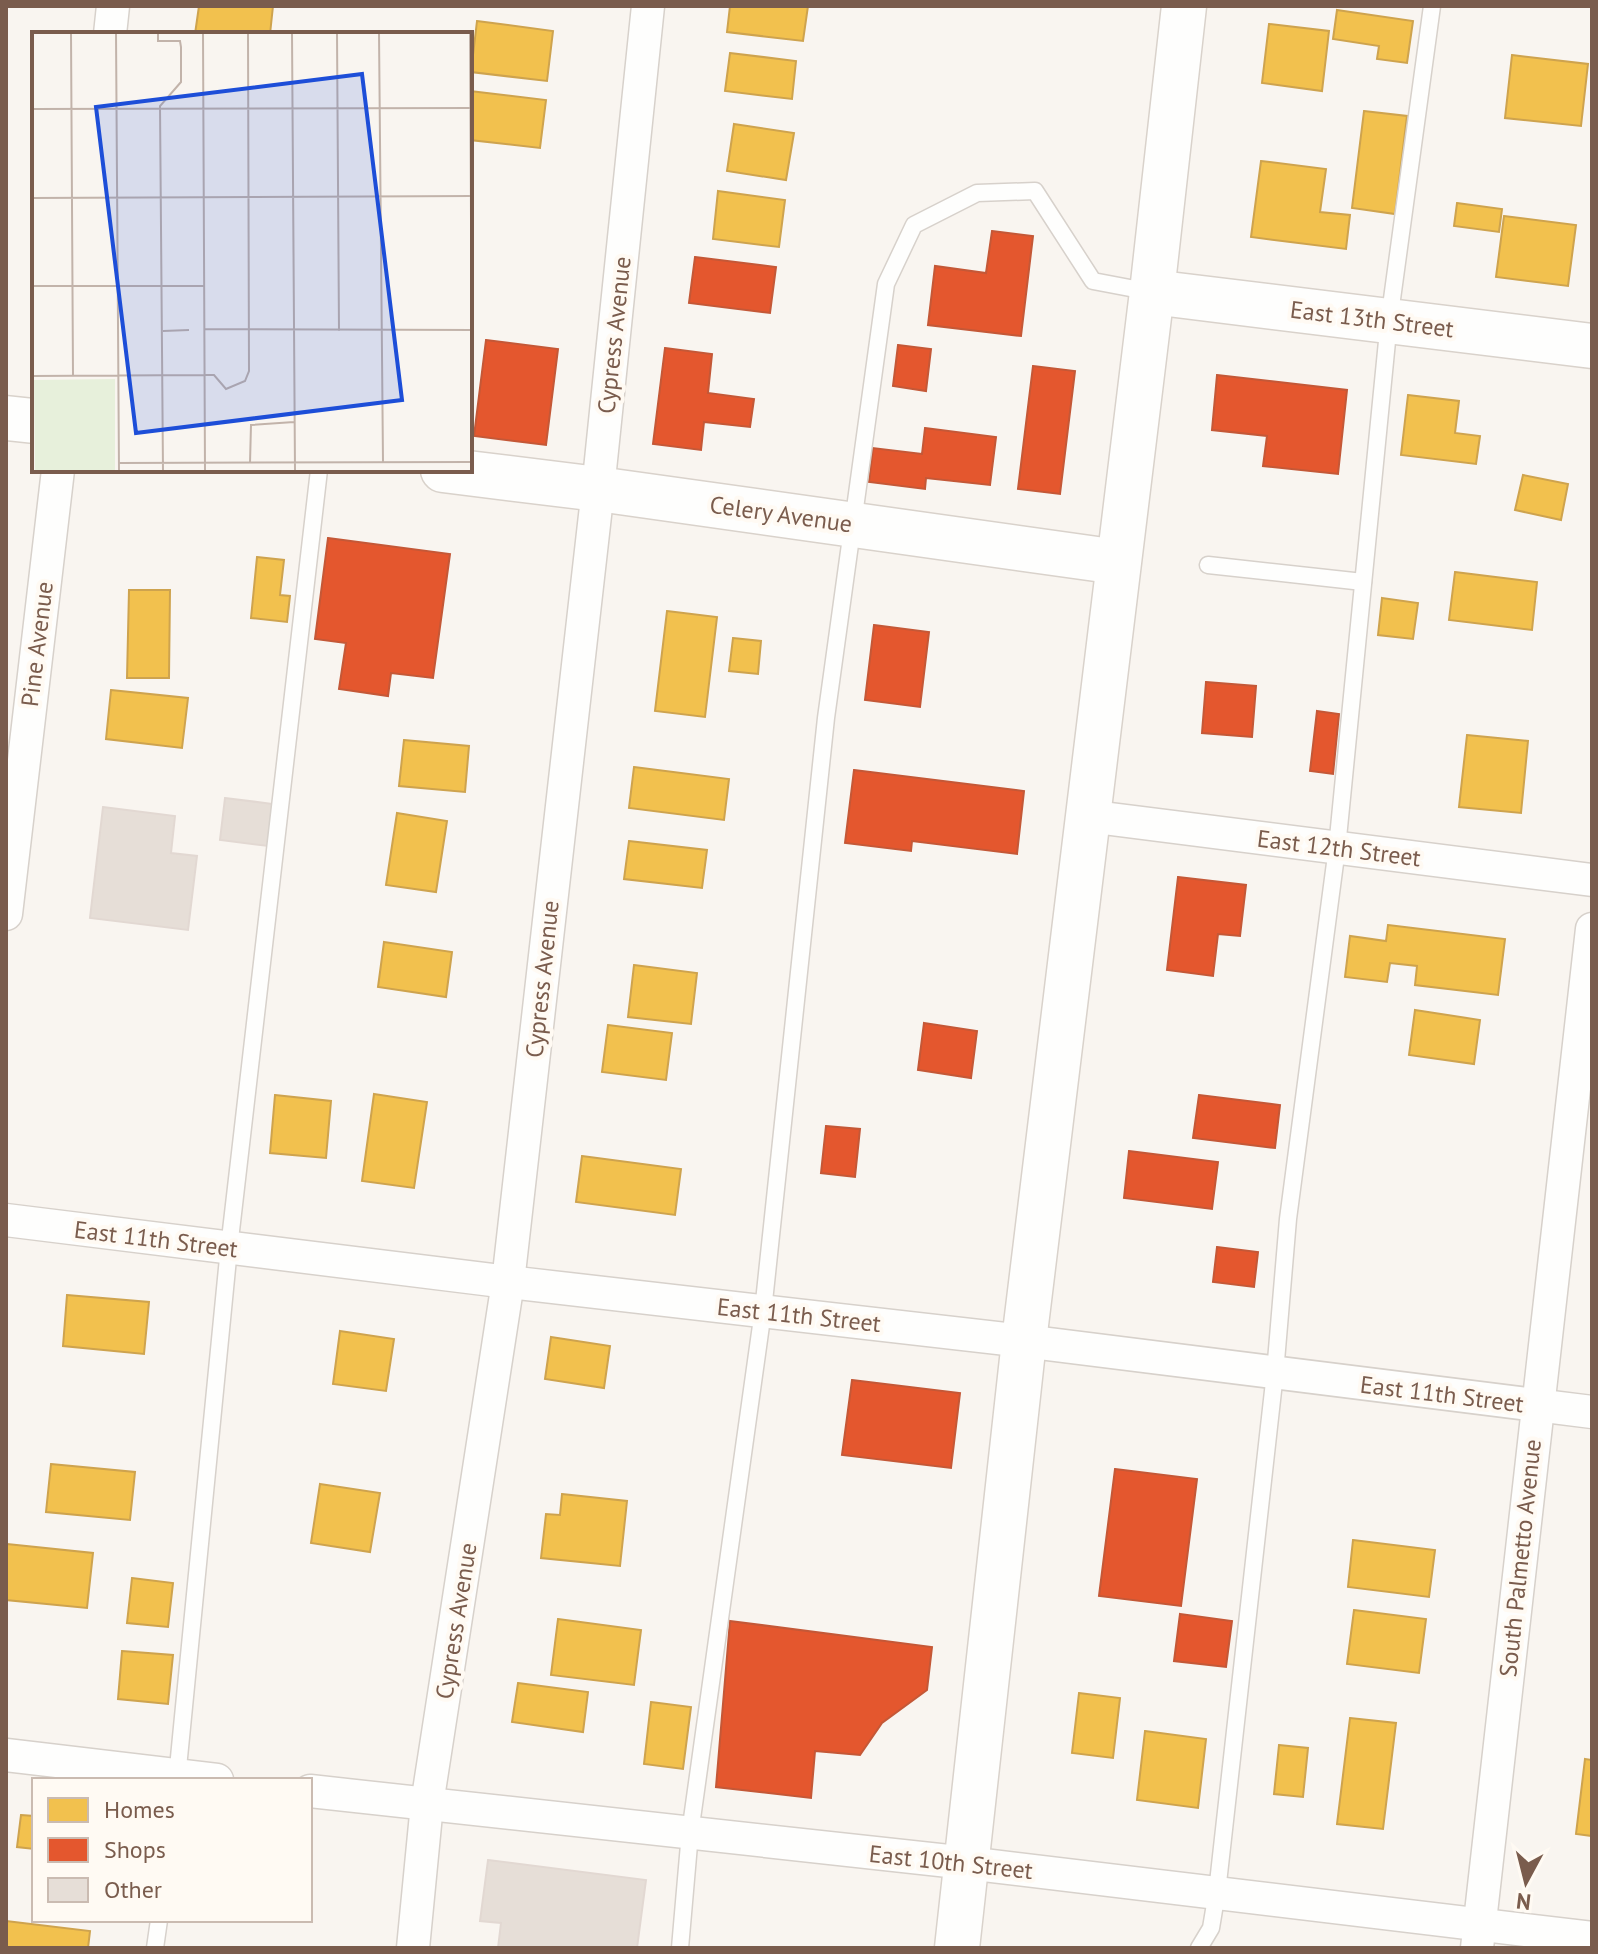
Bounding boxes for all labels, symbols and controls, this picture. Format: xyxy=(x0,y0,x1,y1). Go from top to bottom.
inset map xyxy=(32,32,472,472)
street label: Cypress Avenue xyxy=(590,255,638,415)
street label: East 13th Street xyxy=(1288,294,1456,344)
street label: Celery Avenue xyxy=(708,489,854,539)
street label: Pine Avenue xyxy=(14,580,60,708)
street label: East 12th Street xyxy=(1255,823,1423,873)
street label: Cypress Avenue xyxy=(518,899,566,1059)
street label: East 11th Street xyxy=(72,1214,240,1264)
street label: East 11th Street xyxy=(716,1291,882,1339)
street label: East 11th Street xyxy=(1358,1369,1526,1419)
street label: South Palmetto Avenue xyxy=(1492,1438,1548,1678)
street label: Cypress Avenue xyxy=(428,1541,484,1701)
legend xyxy=(32,1778,312,1922)
text: Homes xyxy=(104,1794,175,1825)
text: Shops xyxy=(104,1834,166,1865)
street label: East 10th Street xyxy=(868,1838,1034,1886)
north arrow xyxy=(1486,1842,1566,1922)
text: Other xyxy=(104,1874,162,1905)
text: N xyxy=(1515,1887,1532,1917)

